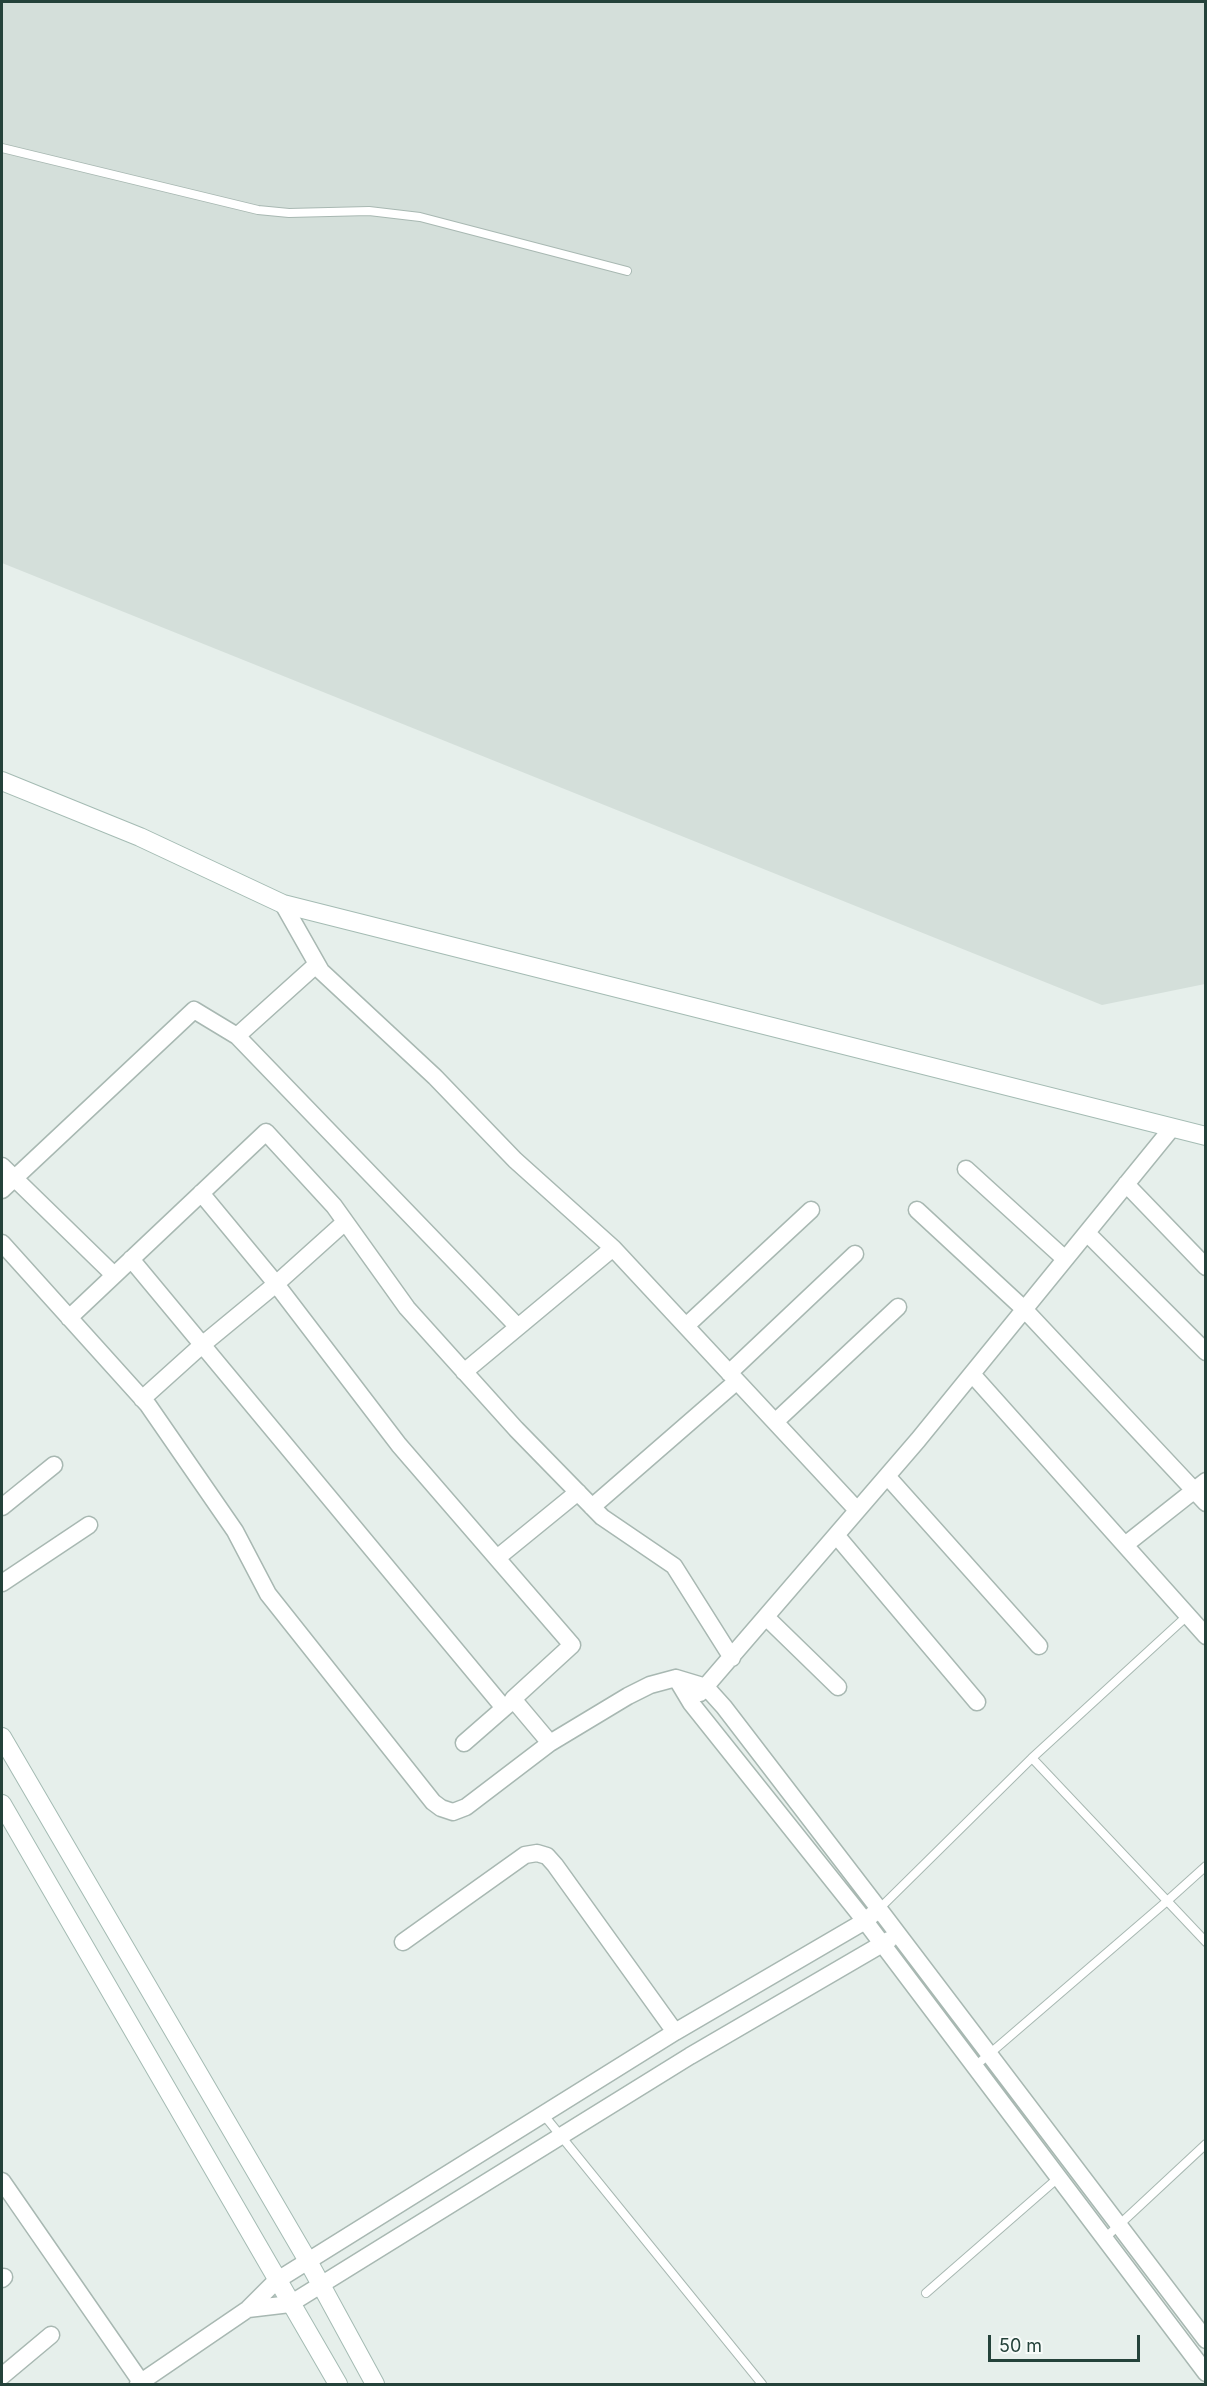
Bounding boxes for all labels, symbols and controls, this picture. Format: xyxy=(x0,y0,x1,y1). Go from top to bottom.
scale bar xyxy=(991,2323,1142,2361)
text: 50 m xyxy=(999,2335,1042,2356)

